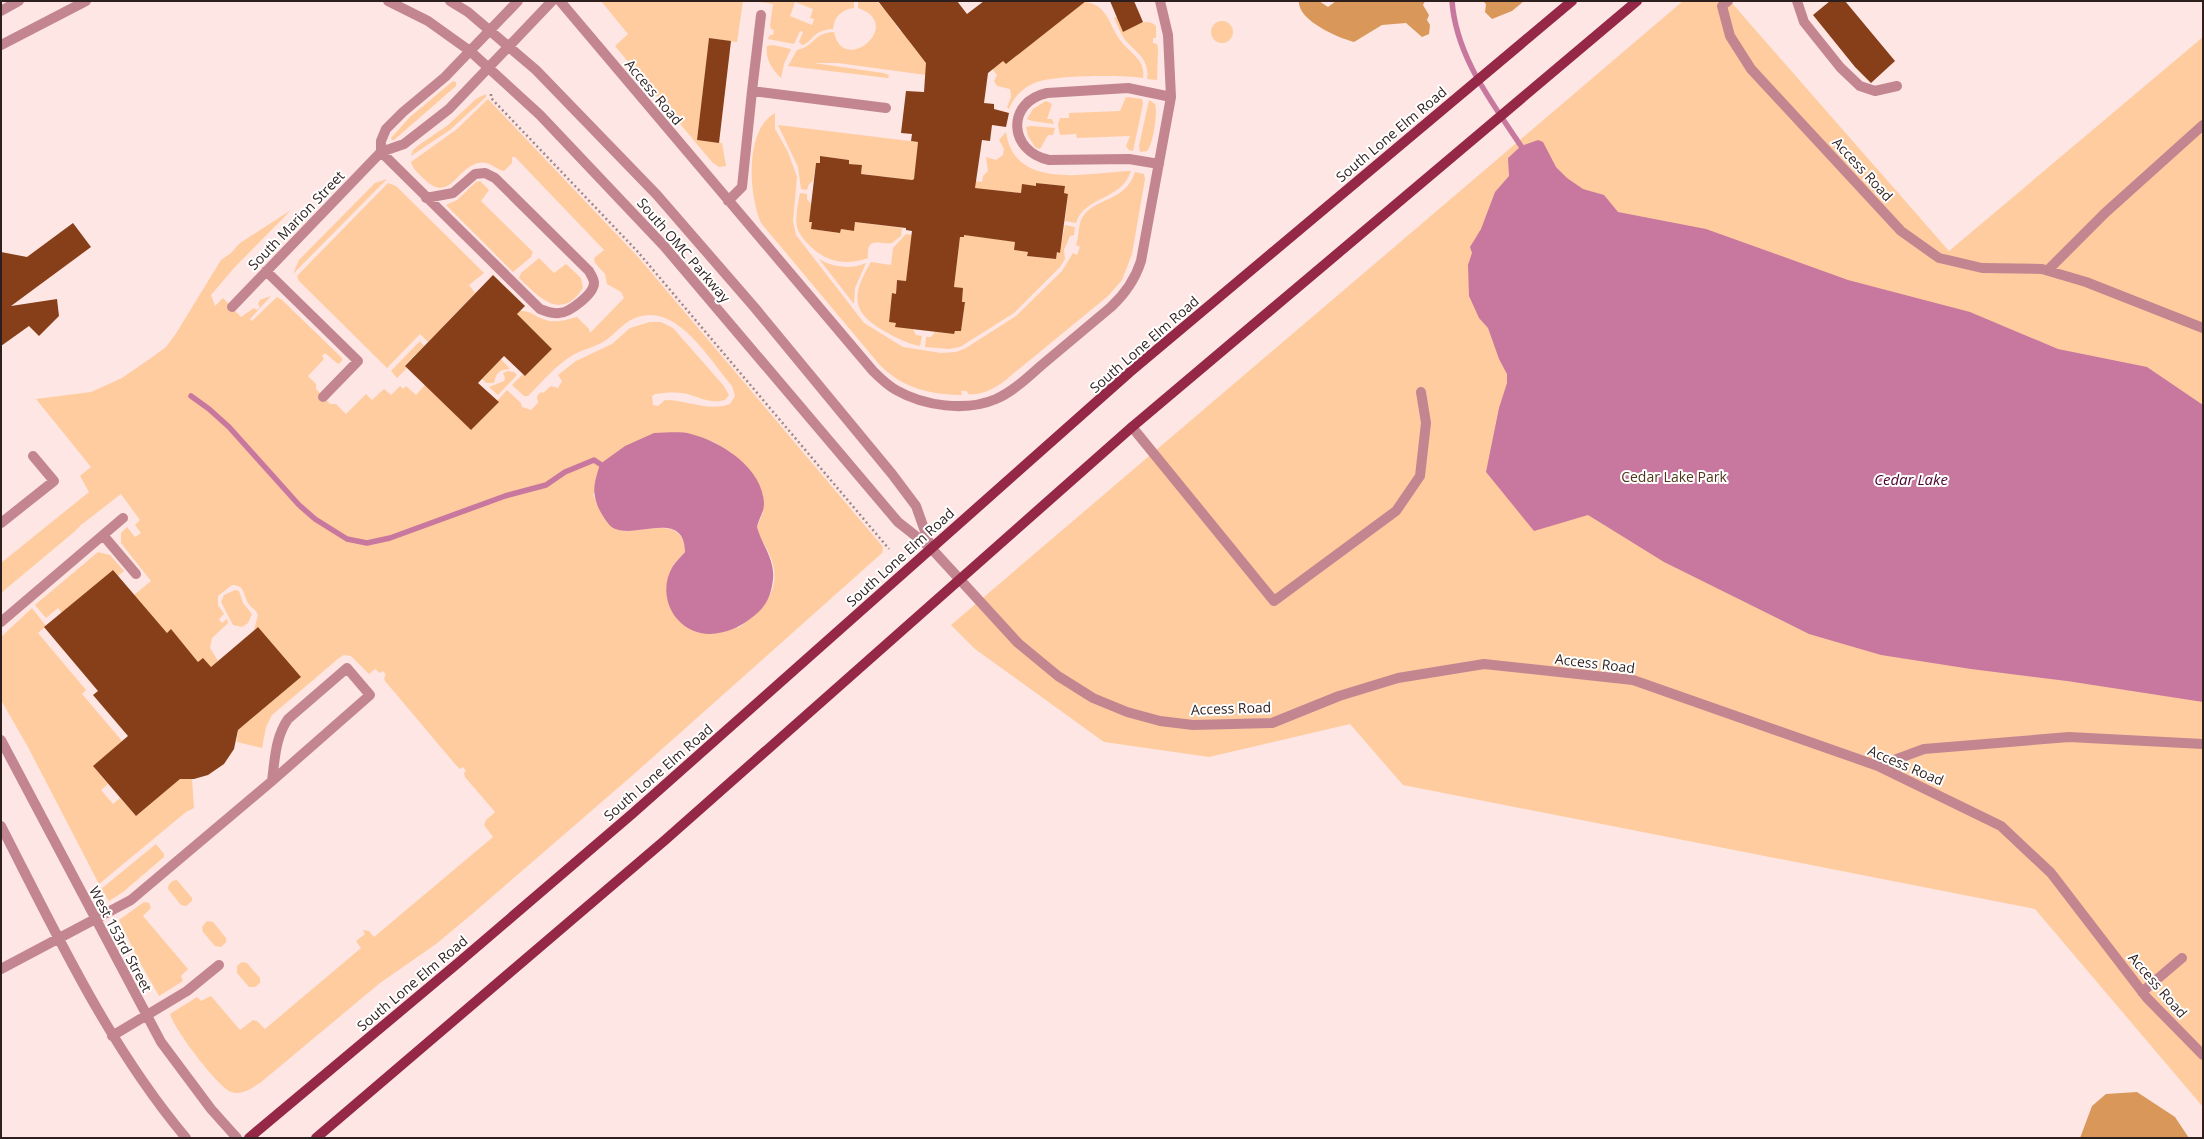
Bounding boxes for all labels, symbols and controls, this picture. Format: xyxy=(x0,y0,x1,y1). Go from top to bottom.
street label: Access Road xyxy=(621,55,687,129)
street label: South Lone Elm Road xyxy=(1332,82,1450,186)
street label: Access Road xyxy=(1829,133,1897,205)
street label: South Marion Street xyxy=(244,166,348,274)
street label: South OMC Parkway xyxy=(633,194,735,307)
street label: South Lone Elm Road xyxy=(1085,291,1203,397)
park label: Cedar Lake Park xyxy=(1621,467,1727,486)
water label: Cedar Lake xyxy=(1874,469,1948,489)
street label: South Lone Elm Road xyxy=(842,503,958,611)
street label: Access Road xyxy=(1554,649,1636,677)
street label: Access Road xyxy=(1190,697,1272,719)
street label: South Lone Elm Road xyxy=(599,719,717,825)
street label: Access Road xyxy=(1865,741,1947,789)
street label: West 153rd Street xyxy=(85,883,157,995)
street label: South Lone Elm Road xyxy=(353,931,471,1035)
street label: Access Road xyxy=(2124,948,2192,1022)

